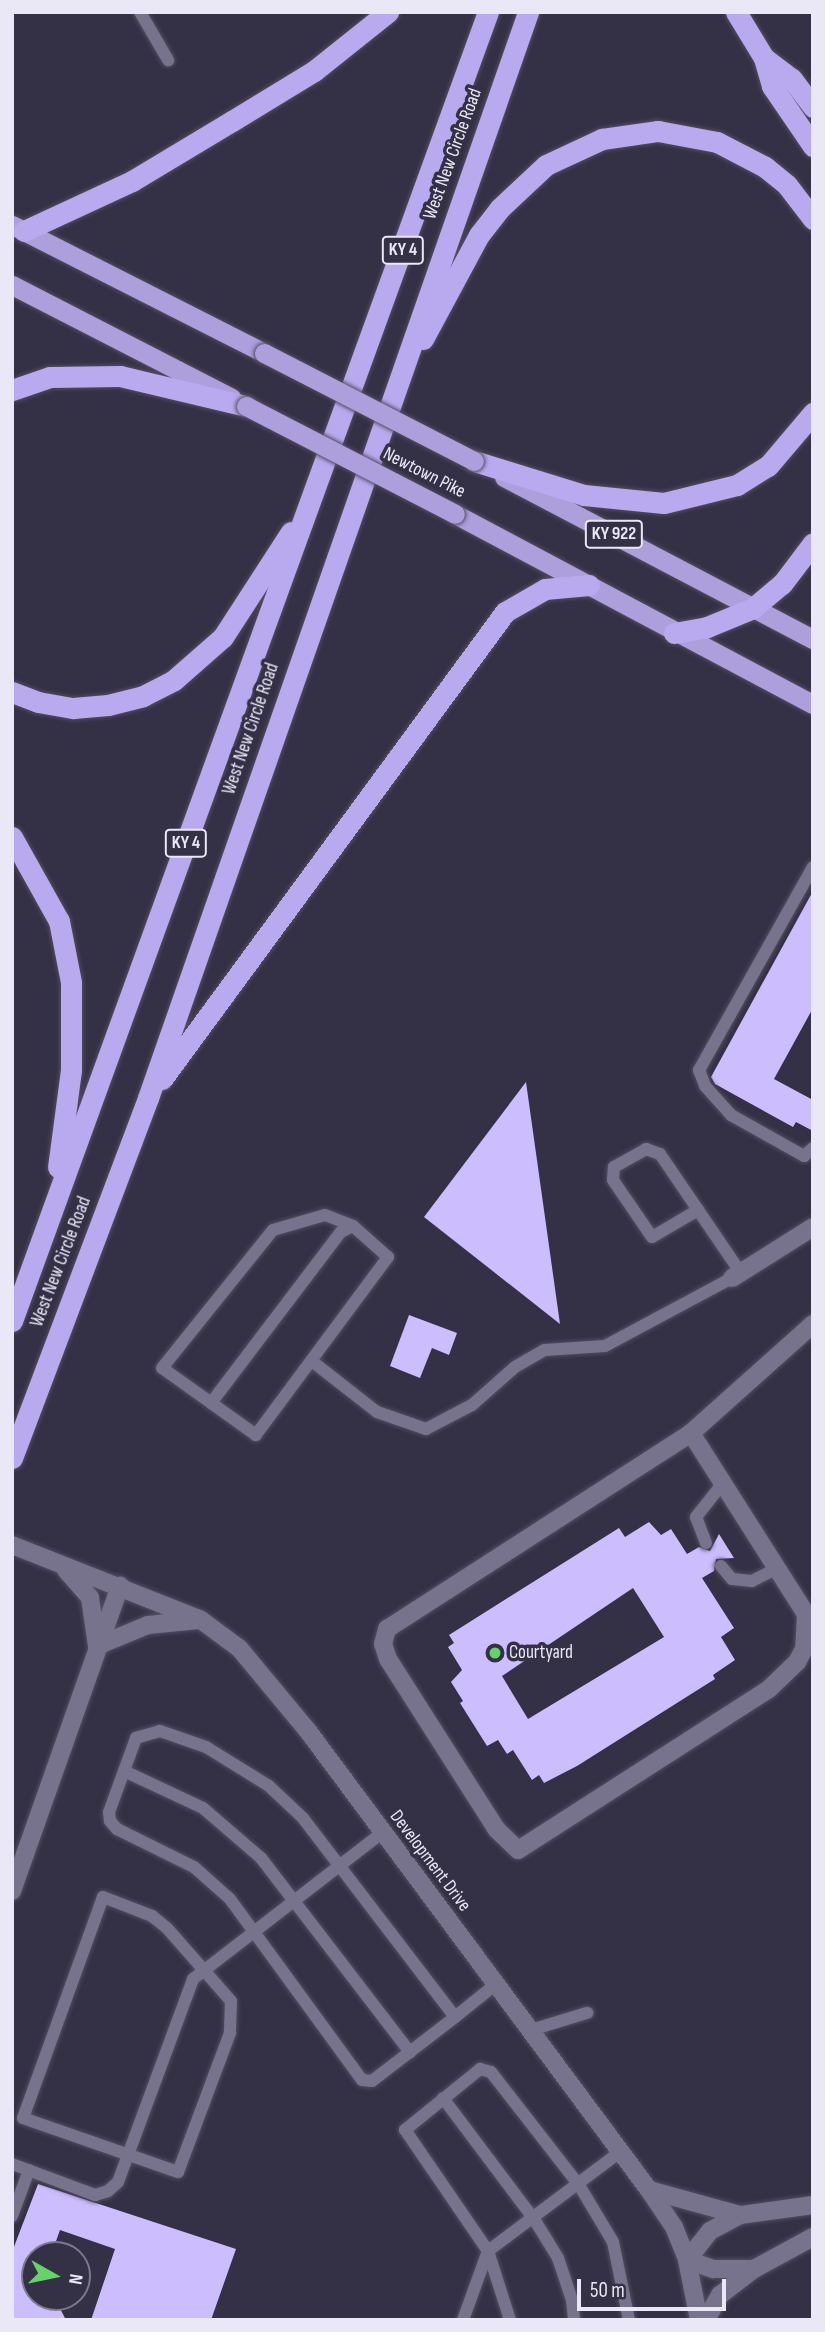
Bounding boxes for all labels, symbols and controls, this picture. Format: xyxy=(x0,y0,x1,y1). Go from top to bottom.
street label: West New Circle Road xyxy=(419,85,487,223)
road number: KY 4 xyxy=(380,236,426,264)
street label: Newtown Pike xyxy=(379,443,469,503)
road number: KY 922 xyxy=(584,520,644,548)
street label: West New Circle Road xyxy=(218,660,284,798)
road number: KY 4 xyxy=(163,828,209,858)
street label: West New Circle Road xyxy=(26,1194,96,1330)
place label: Courtyard xyxy=(509,1642,573,1664)
marker: Courtyard xyxy=(487,1645,503,1661)
street label: Development Drive xyxy=(384,1806,476,1916)
north arrow xyxy=(21,2241,91,2311)
scale bar xyxy=(580,2266,729,2310)
text: N xyxy=(63,2272,87,2286)
text: 50 m xyxy=(590,2278,625,2303)

